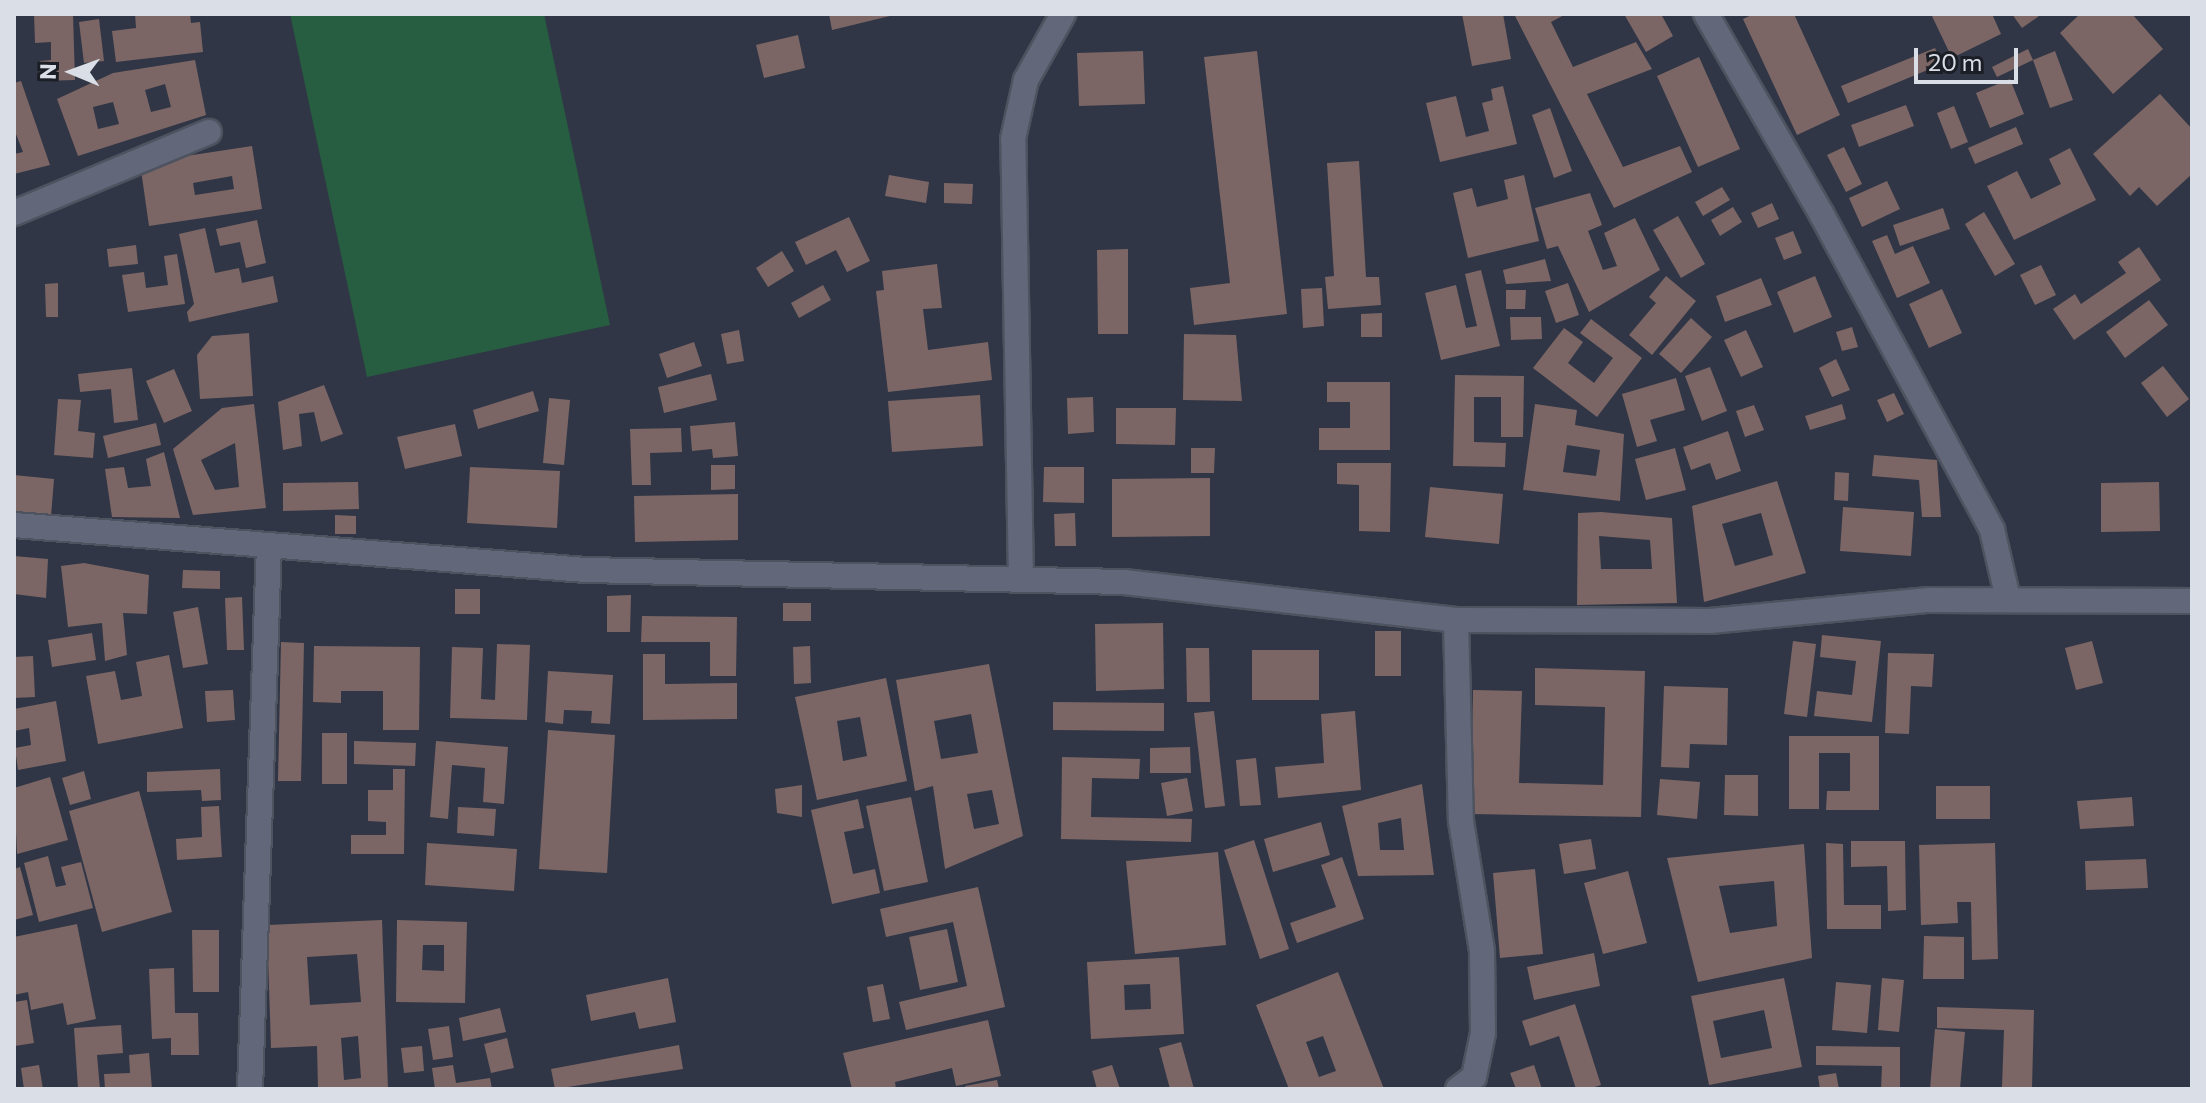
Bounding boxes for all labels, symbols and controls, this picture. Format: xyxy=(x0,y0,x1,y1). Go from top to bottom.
north arrow xyxy=(32,32,112,112)
scale bar xyxy=(1918,32,2022,82)
text: 20 m xyxy=(1928,47,1982,76)
text: N xyxy=(34,63,61,80)

